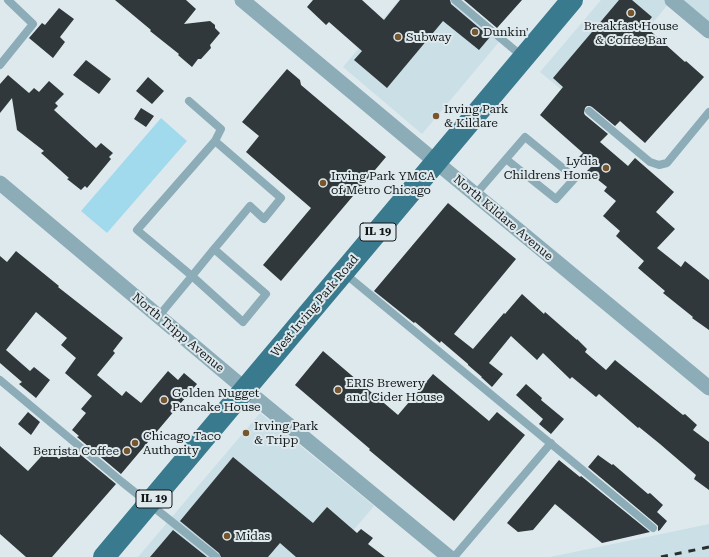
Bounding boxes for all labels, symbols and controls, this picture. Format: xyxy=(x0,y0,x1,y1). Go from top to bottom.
marker: Breakfast House & Coffee Bar xyxy=(626,8,636,18)
place label: Breakfast House & Coffee Bar xyxy=(584,19,678,47)
place label: Dunkin' xyxy=(483,25,529,39)
marker: Dunkin' xyxy=(470,27,480,37)
place label: Subway xyxy=(406,30,452,44)
marker: Subway xyxy=(393,32,403,42)
place label: Irving Park & Kildare xyxy=(444,102,508,130)
marker: Irving Park & Kildare xyxy=(431,111,441,121)
place label: Lydia Childrens Home xyxy=(504,154,598,182)
marker: Lydia Childrens Home xyxy=(601,163,611,173)
place label: Irving Park YMCA of Metro Chicago xyxy=(331,169,435,197)
street label: North Kildare Avenue xyxy=(450,172,556,264)
marker: Irving Park YMCA of Metro Chicago xyxy=(318,178,328,188)
road number: IL 19 xyxy=(360,223,396,241)
street label: West Irving Park Road xyxy=(268,252,362,360)
street label: North Tripp Avenue xyxy=(129,290,227,376)
place label: ERIS Brewery and Cider House xyxy=(346,376,443,404)
marker: ERIS Brewery and Cider House xyxy=(333,385,343,395)
place label: Golden Nugget Pancake House xyxy=(172,386,261,414)
marker: Golden Nugget Pancake House xyxy=(159,395,169,405)
place label: Irving Park & Tripp xyxy=(254,419,318,447)
marker: Irving Park & Tripp xyxy=(241,428,251,438)
place label: Chicago Taco Authority xyxy=(143,429,221,457)
marker: Chicago Taco Authority xyxy=(130,438,140,448)
place label: Berrista Coffee xyxy=(33,444,119,458)
marker: Berrista Coffee xyxy=(122,446,132,456)
road number: IL 19 xyxy=(136,490,172,508)
place label: Midas xyxy=(235,529,270,543)
marker: Midas xyxy=(222,531,232,541)

